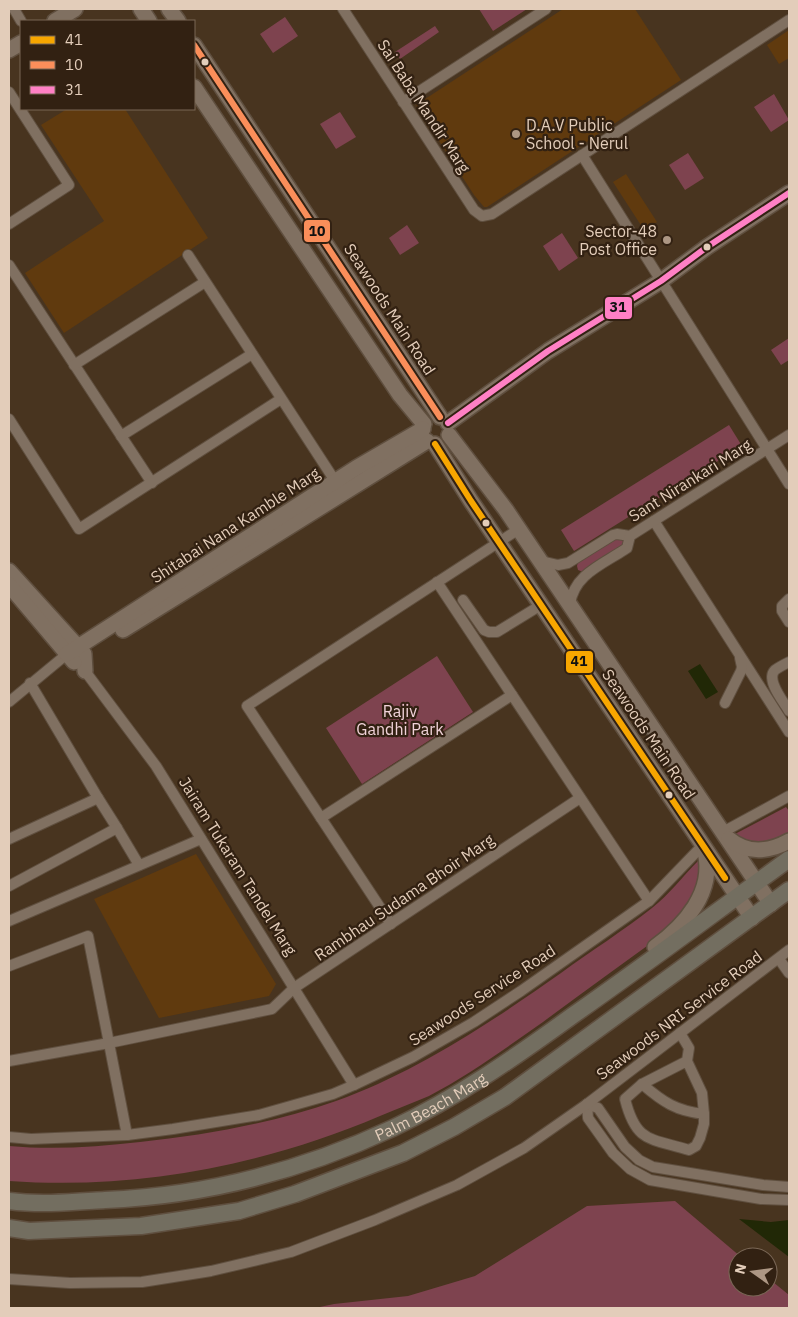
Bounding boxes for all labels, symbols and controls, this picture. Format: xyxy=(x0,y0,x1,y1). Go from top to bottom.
legend xyxy=(20,20,195,110)
text: 41 xyxy=(65,30,83,49)
street label: Sai Baba Mandir Marg xyxy=(373,35,475,177)
text: 10 xyxy=(65,55,83,74)
unlabelled marker xyxy=(200,57,210,67)
text: 31 xyxy=(65,80,83,99)
place label: D.A.V Public School - Nerul xyxy=(526,115,628,153)
marker: D.A.V Public School - Nerul xyxy=(510,128,522,140)
line badge: 10 xyxy=(303,219,331,243)
place label: Sector-48 Post Office xyxy=(579,221,657,259)
text: 10 xyxy=(309,222,325,240)
marker: Sector-48 Post Office xyxy=(661,234,673,246)
street label: Seawoods Main Road xyxy=(340,240,440,378)
unlabelled marker xyxy=(702,242,712,252)
line badge: 31 xyxy=(604,296,633,320)
text: 31 xyxy=(610,298,627,316)
street label: Sant Nirankari Marg xyxy=(625,434,756,526)
street label: Shitabai Nana Kamble Marg xyxy=(147,463,324,587)
unlabelled marker xyxy=(481,518,491,528)
line badge: 41 xyxy=(565,650,594,674)
text: 41 xyxy=(571,652,588,670)
street label: Seawoods Main Road xyxy=(598,665,700,803)
park label: Rajiv Gandhi Park xyxy=(356,701,444,739)
street label: Jairam Tukaram Tandel Marg xyxy=(175,773,302,959)
unlabelled marker xyxy=(664,790,674,800)
street label: Rambhau Sudama Bhoir Marg xyxy=(310,829,498,965)
street label: Seawoods Service Road xyxy=(405,940,559,1050)
street label: Seawoods NRI Service Road xyxy=(592,946,766,1084)
street label: Palm Beach Marg xyxy=(372,1068,491,1145)
north arrow xyxy=(728,1247,778,1297)
text: N xyxy=(730,1262,750,1276)

